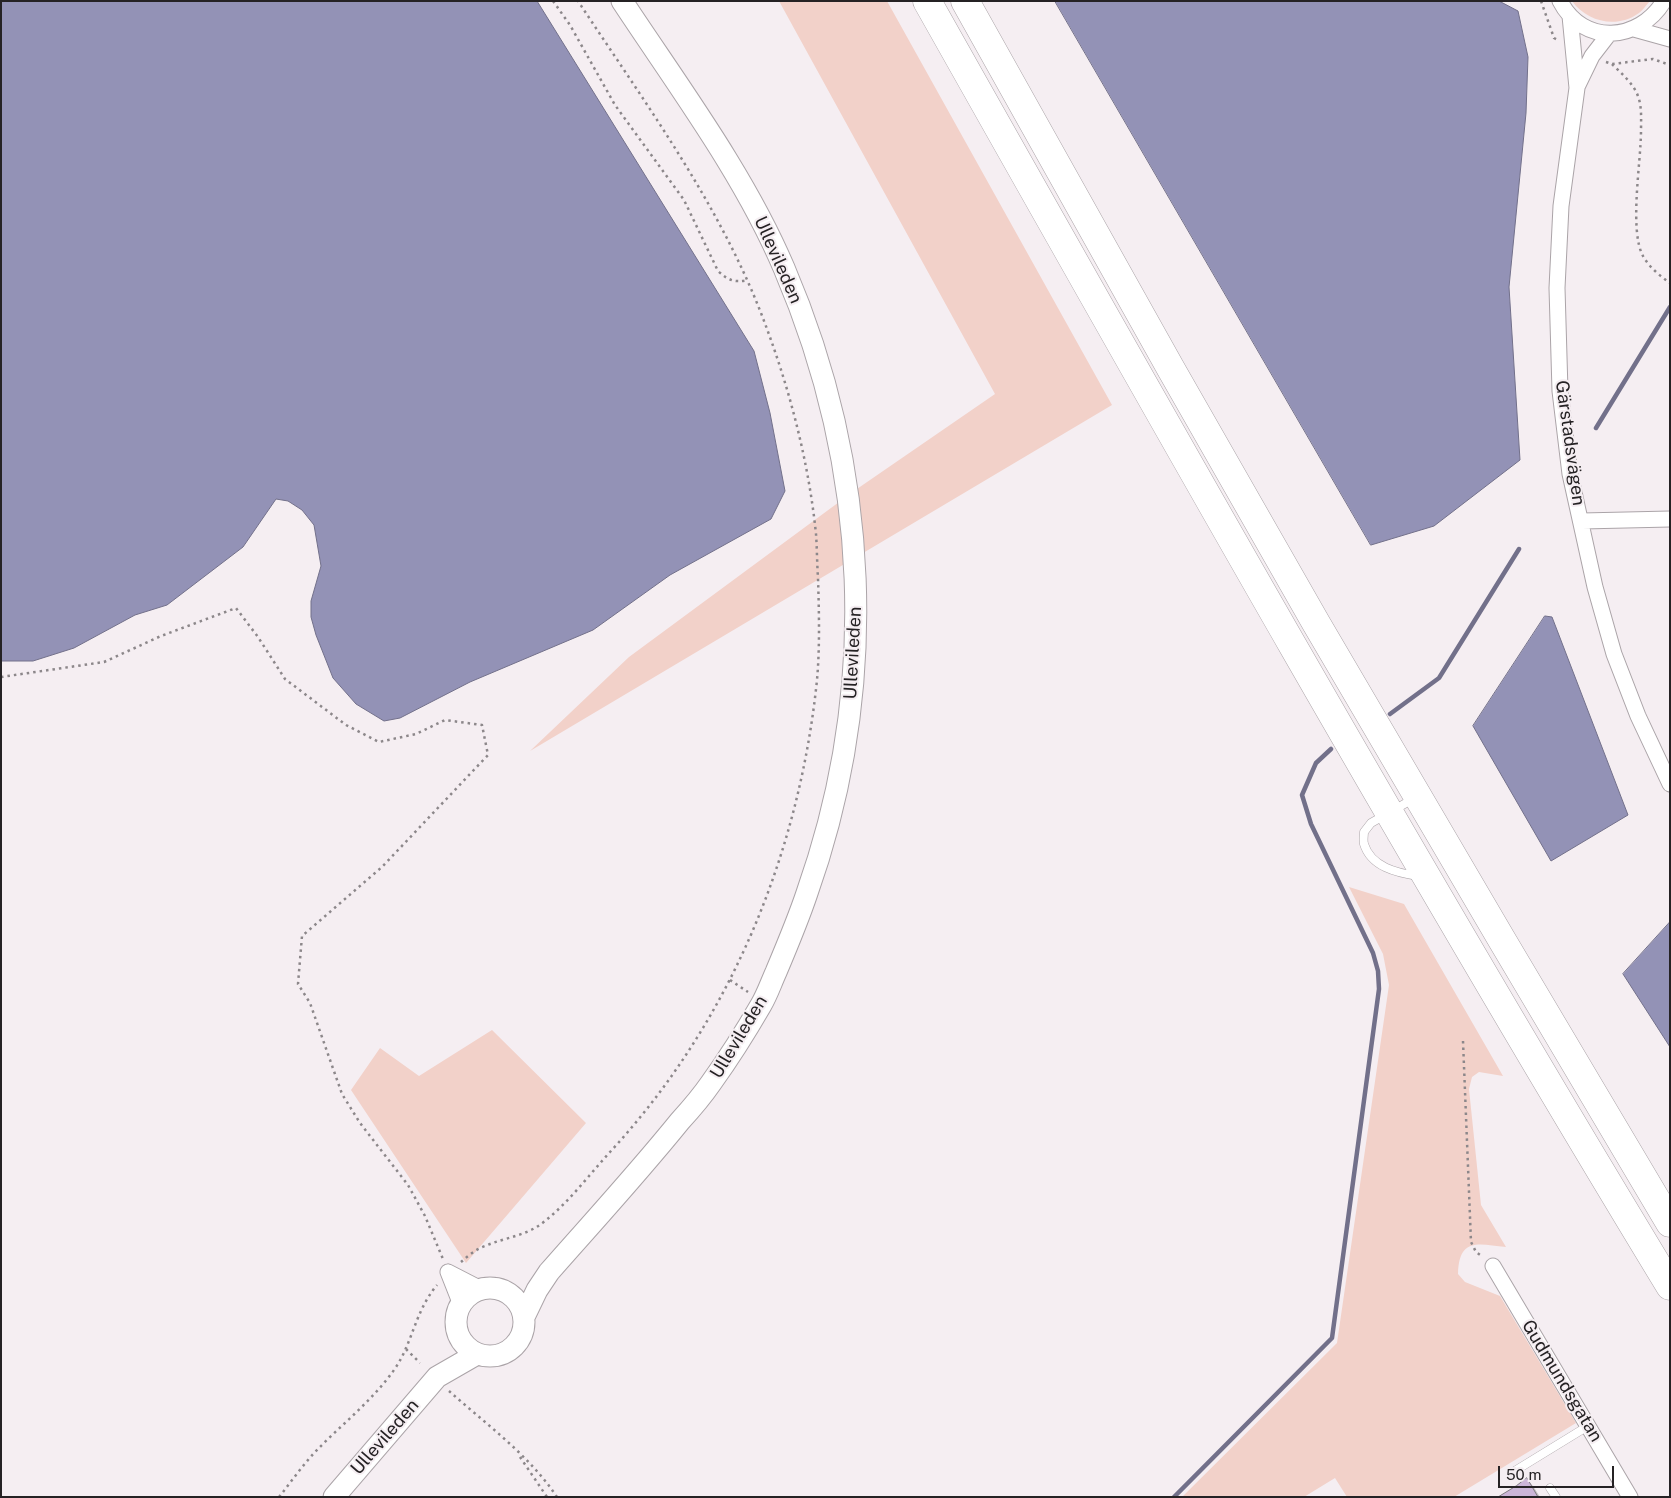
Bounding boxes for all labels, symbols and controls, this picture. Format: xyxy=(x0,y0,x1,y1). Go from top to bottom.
street label: Ullevileden xyxy=(749,213,807,307)
street label: Gärstadsvägen xyxy=(1551,379,1589,507)
street label: Ullevileden xyxy=(840,606,866,700)
street label: Ullevileden xyxy=(706,992,772,1082)
street label: Gudmundsgatan xyxy=(1517,1316,1607,1446)
street label: Ullevileden xyxy=(346,1395,424,1479)
scale bar xyxy=(1501,1456,1617,1488)
text: 50 m xyxy=(1506,1466,1541,1483)

